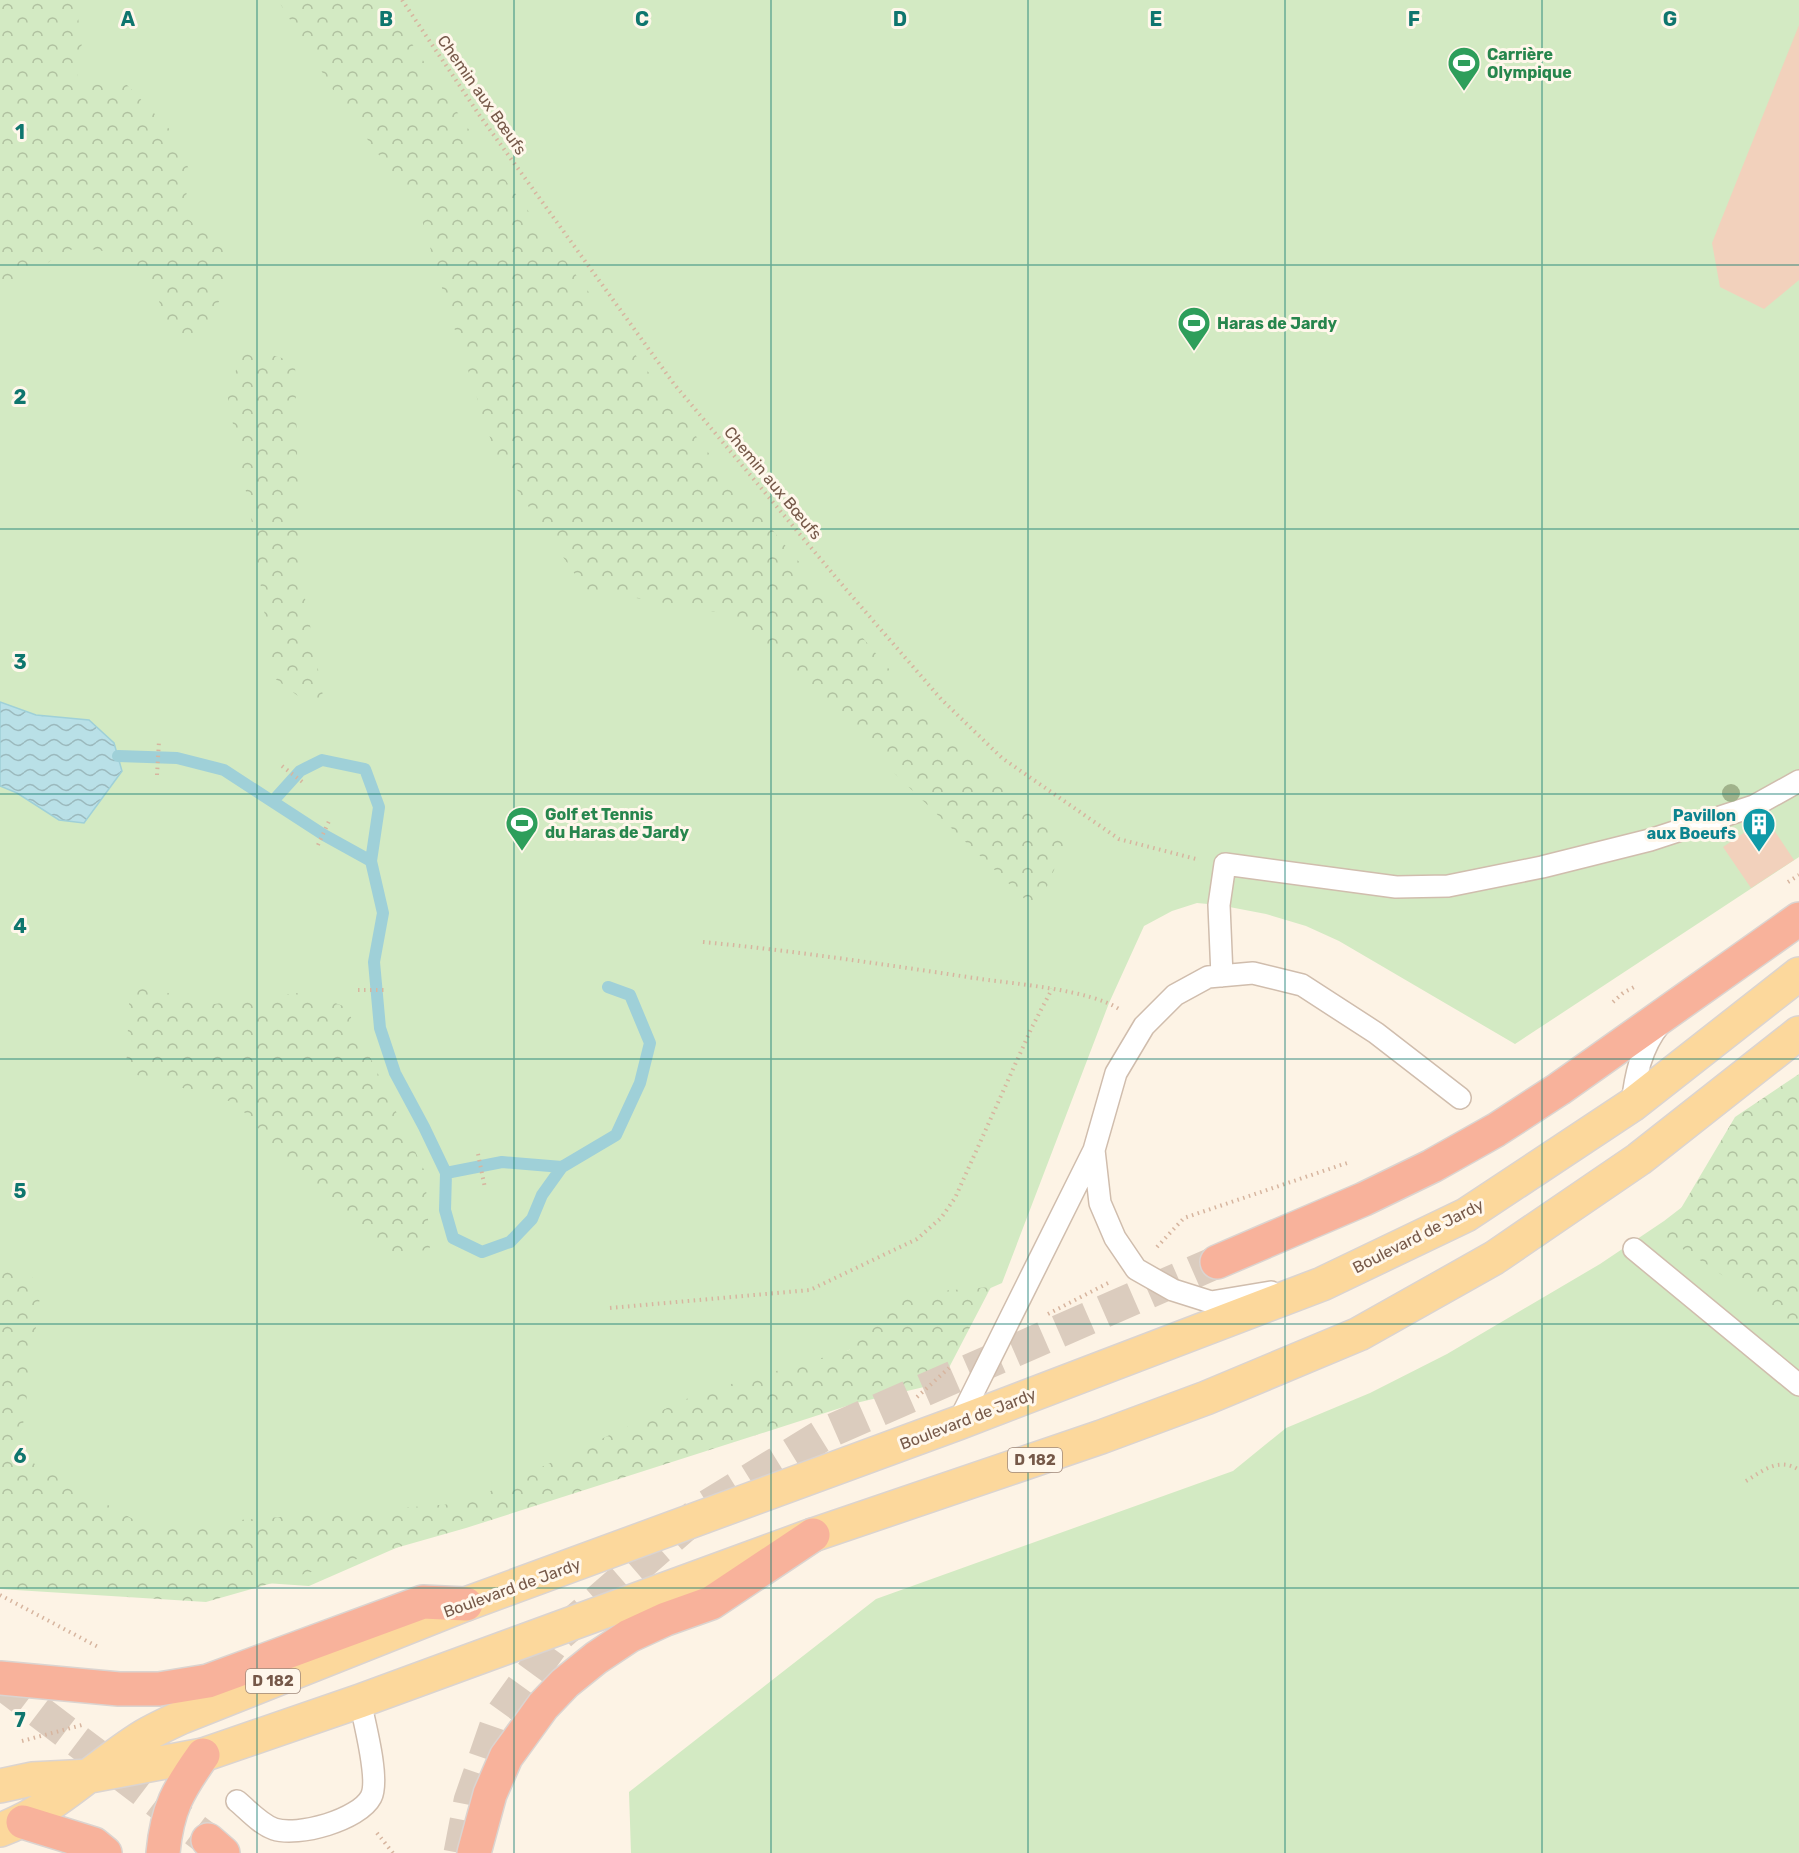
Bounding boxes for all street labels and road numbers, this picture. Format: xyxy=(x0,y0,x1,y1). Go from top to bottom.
street label: Chemin aux Bœufs xyxy=(434,32,530,158)
street label: Chemin aux Bœufs xyxy=(720,423,826,543)
street label: Boulevard de Jardy xyxy=(1349,1195,1487,1277)
street label: Boulevard de Jardy xyxy=(897,1384,1039,1454)
road number: D 182 xyxy=(1008,1448,1062,1472)
street label: Boulevard de Jardy xyxy=(441,1554,583,1622)
road number: D 182 xyxy=(246,1669,300,1693)

